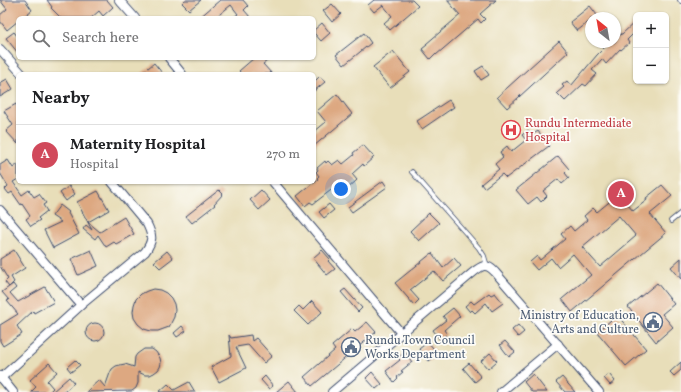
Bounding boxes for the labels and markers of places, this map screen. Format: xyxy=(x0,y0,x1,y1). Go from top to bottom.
place label: Rundu Intermediate Hospital xyxy=(525,116,632,146)
hospital icon: Rundu Intermediate Hospital xyxy=(500,119,522,141)
pin: A xyxy=(608,179,634,209)
place label: Ministry of Education, Arts and Culture xyxy=(520,308,639,338)
public building icon: Ministry of Education, Arts and Culture xyxy=(642,311,664,333)
place label: Rundu Town Council Works Department xyxy=(365,333,475,363)
public building icon: Rundu Town Council Works Department xyxy=(340,336,362,358)

